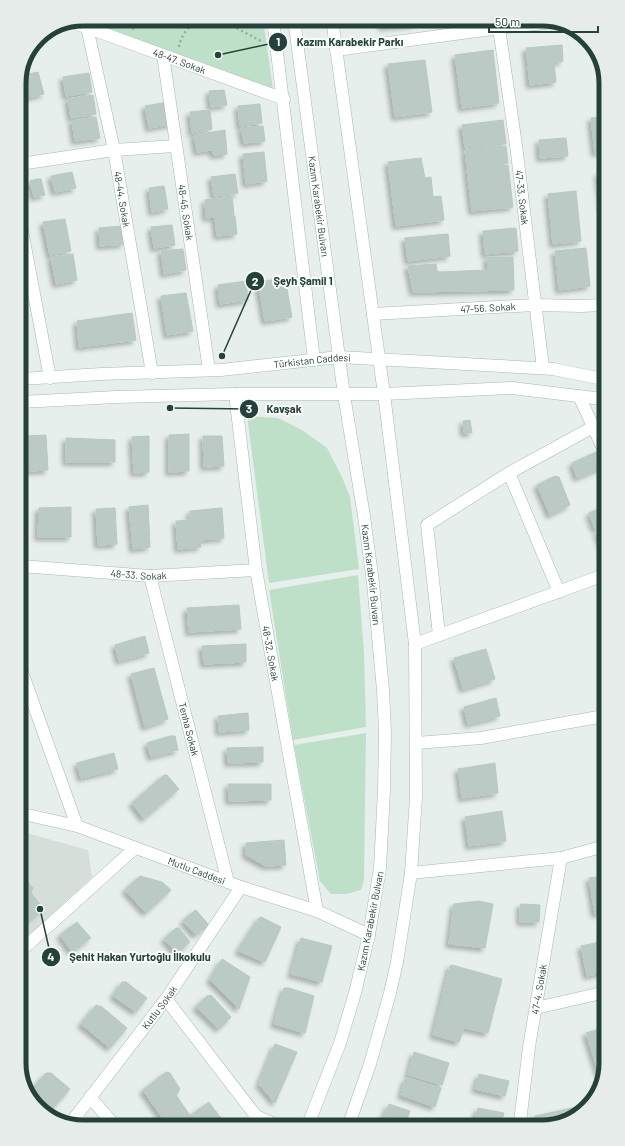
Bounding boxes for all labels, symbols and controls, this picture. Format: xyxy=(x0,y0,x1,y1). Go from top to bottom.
scale bar xyxy=(489,8,598,34)
text: 50 m xyxy=(495,14,520,28)
callout: Kazım Karabekir Parkı xyxy=(268,31,411,54)
text: 1 xyxy=(276,34,280,48)
text: Kazım Karabekir Parkı xyxy=(297,35,404,48)
street label: 48-47. Sokak xyxy=(151,46,207,76)
street label: Kazım Karabekir Bulvarı xyxy=(306,155,332,257)
street label: 47-33. Sokak xyxy=(513,169,532,226)
street label: 48-44. Sokak xyxy=(112,170,133,228)
street label: 48-45. Sokak xyxy=(176,184,196,241)
callout: Şeyh Şamil 1 xyxy=(245,270,340,293)
text: 2 xyxy=(252,274,259,288)
text: Şeyh Şamil 1 xyxy=(273,274,333,287)
street label: 47-56. Sokak xyxy=(460,300,516,315)
street label: Türkistan Caddesi xyxy=(273,351,351,370)
callout: Kavşak xyxy=(239,397,310,420)
text: 3 xyxy=(246,401,252,415)
text: Kavşak xyxy=(266,402,302,415)
street label: Kazım Karabekir Bulvarı xyxy=(359,523,383,626)
street label: 48-33. Sokak xyxy=(110,567,167,582)
street label: 48-32. Sokak xyxy=(260,625,282,682)
street label: Tenha Sokak xyxy=(176,701,202,757)
street label: Mutlu Caddesi xyxy=(166,854,227,887)
street label: Kazım Karabekir Bulvarı xyxy=(354,870,386,972)
callout: Şehit Hakan Yurtoğlu İlkokulu xyxy=(41,945,219,968)
text: 4 xyxy=(47,949,55,963)
text: Şehit Hakan Yurtoğlu İlkokulu xyxy=(69,950,211,963)
street label: 47-4. Sokak xyxy=(529,963,549,1015)
street label: Kutlu Sokak xyxy=(139,983,179,1031)

